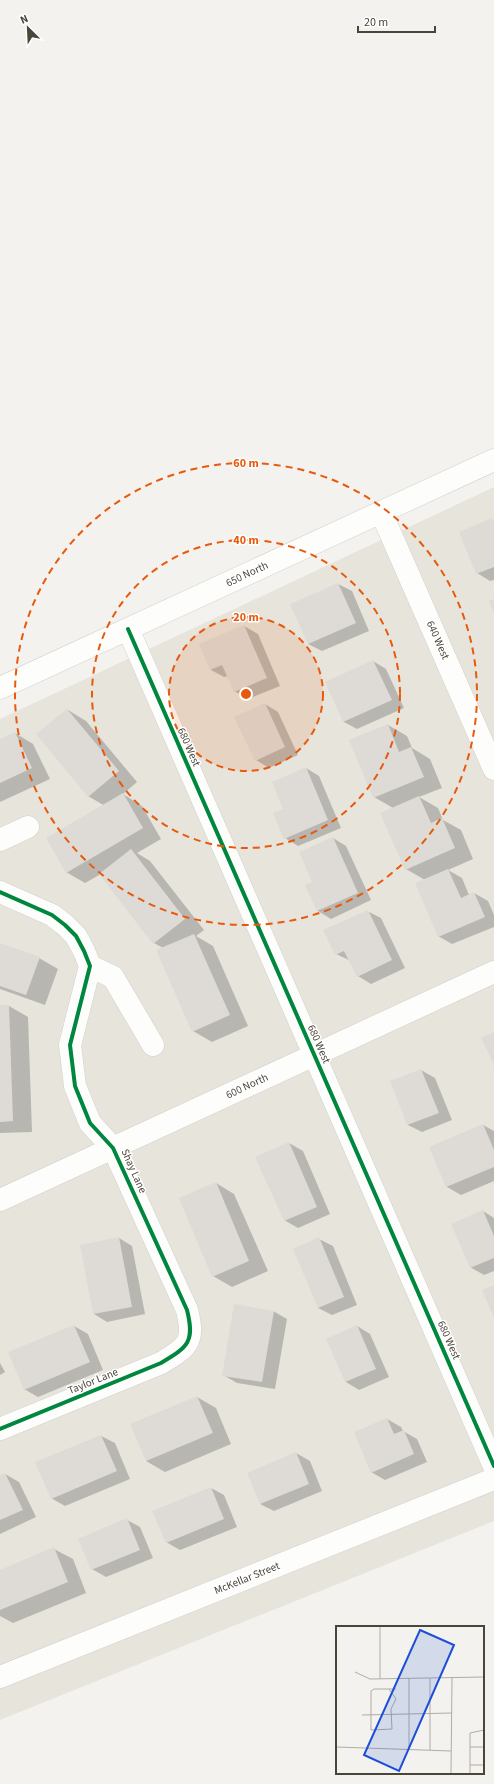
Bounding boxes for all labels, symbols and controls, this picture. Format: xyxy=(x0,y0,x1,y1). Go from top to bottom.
north arrow xyxy=(8,8,48,48)
scale bar xyxy=(358,8,435,34)
text: N xyxy=(18,11,31,28)
text: 20 m xyxy=(364,14,388,31)
text: 60 m xyxy=(233,455,259,472)
text: 40 m xyxy=(233,532,259,549)
street label: 650 North xyxy=(223,558,271,590)
text: 20 m xyxy=(233,609,259,626)
street label: 640 West xyxy=(423,618,453,662)
centre of rings xyxy=(239,687,253,701)
street label: 680 West xyxy=(174,725,204,769)
street label: 680 West xyxy=(304,1022,334,1066)
street label: 600 North xyxy=(223,1070,271,1102)
street label: Shay Lane xyxy=(118,1146,151,1196)
street label: 680 West xyxy=(434,1318,464,1362)
street label: Taylor Lane xyxy=(66,1364,121,1398)
street label: McKellar Street xyxy=(212,1558,282,1598)
inset map xyxy=(336,1626,484,1774)

